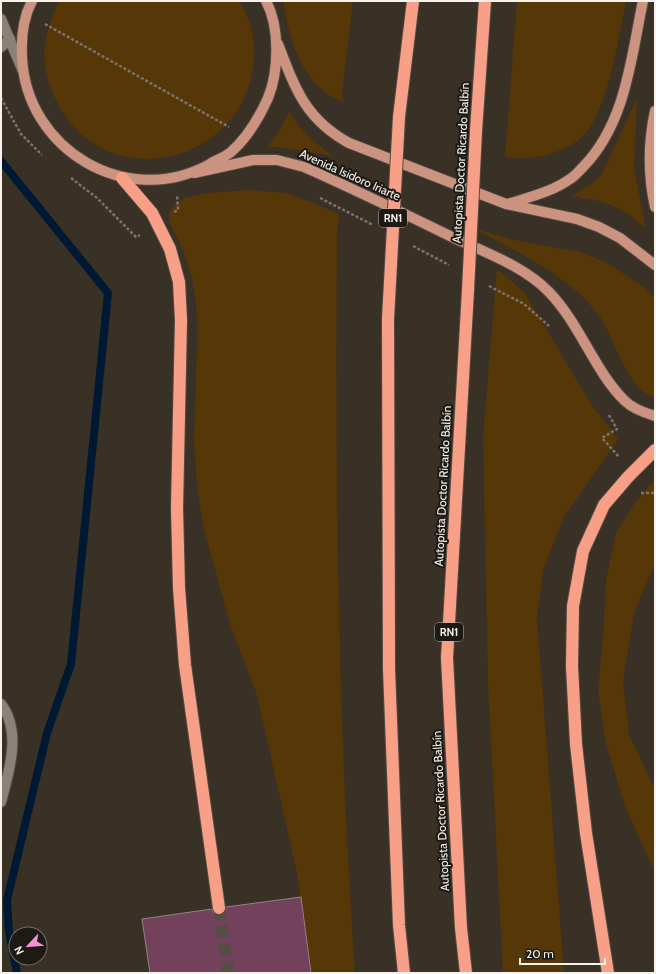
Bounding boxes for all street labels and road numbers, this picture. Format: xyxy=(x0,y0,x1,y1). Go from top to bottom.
street label: Autopista Doctor Ricardo Balbín xyxy=(449,82,472,244)
street label: Avenida Isidoro Iriarte xyxy=(297,146,403,204)
road number: RN1 xyxy=(379,209,407,227)
street label: Autopista Doctor Ricardo Balbín xyxy=(431,405,454,567)
road number: RN1 xyxy=(435,623,463,641)
street label: Autopista Doctor Ricardo Balbín xyxy=(429,730,452,892)

